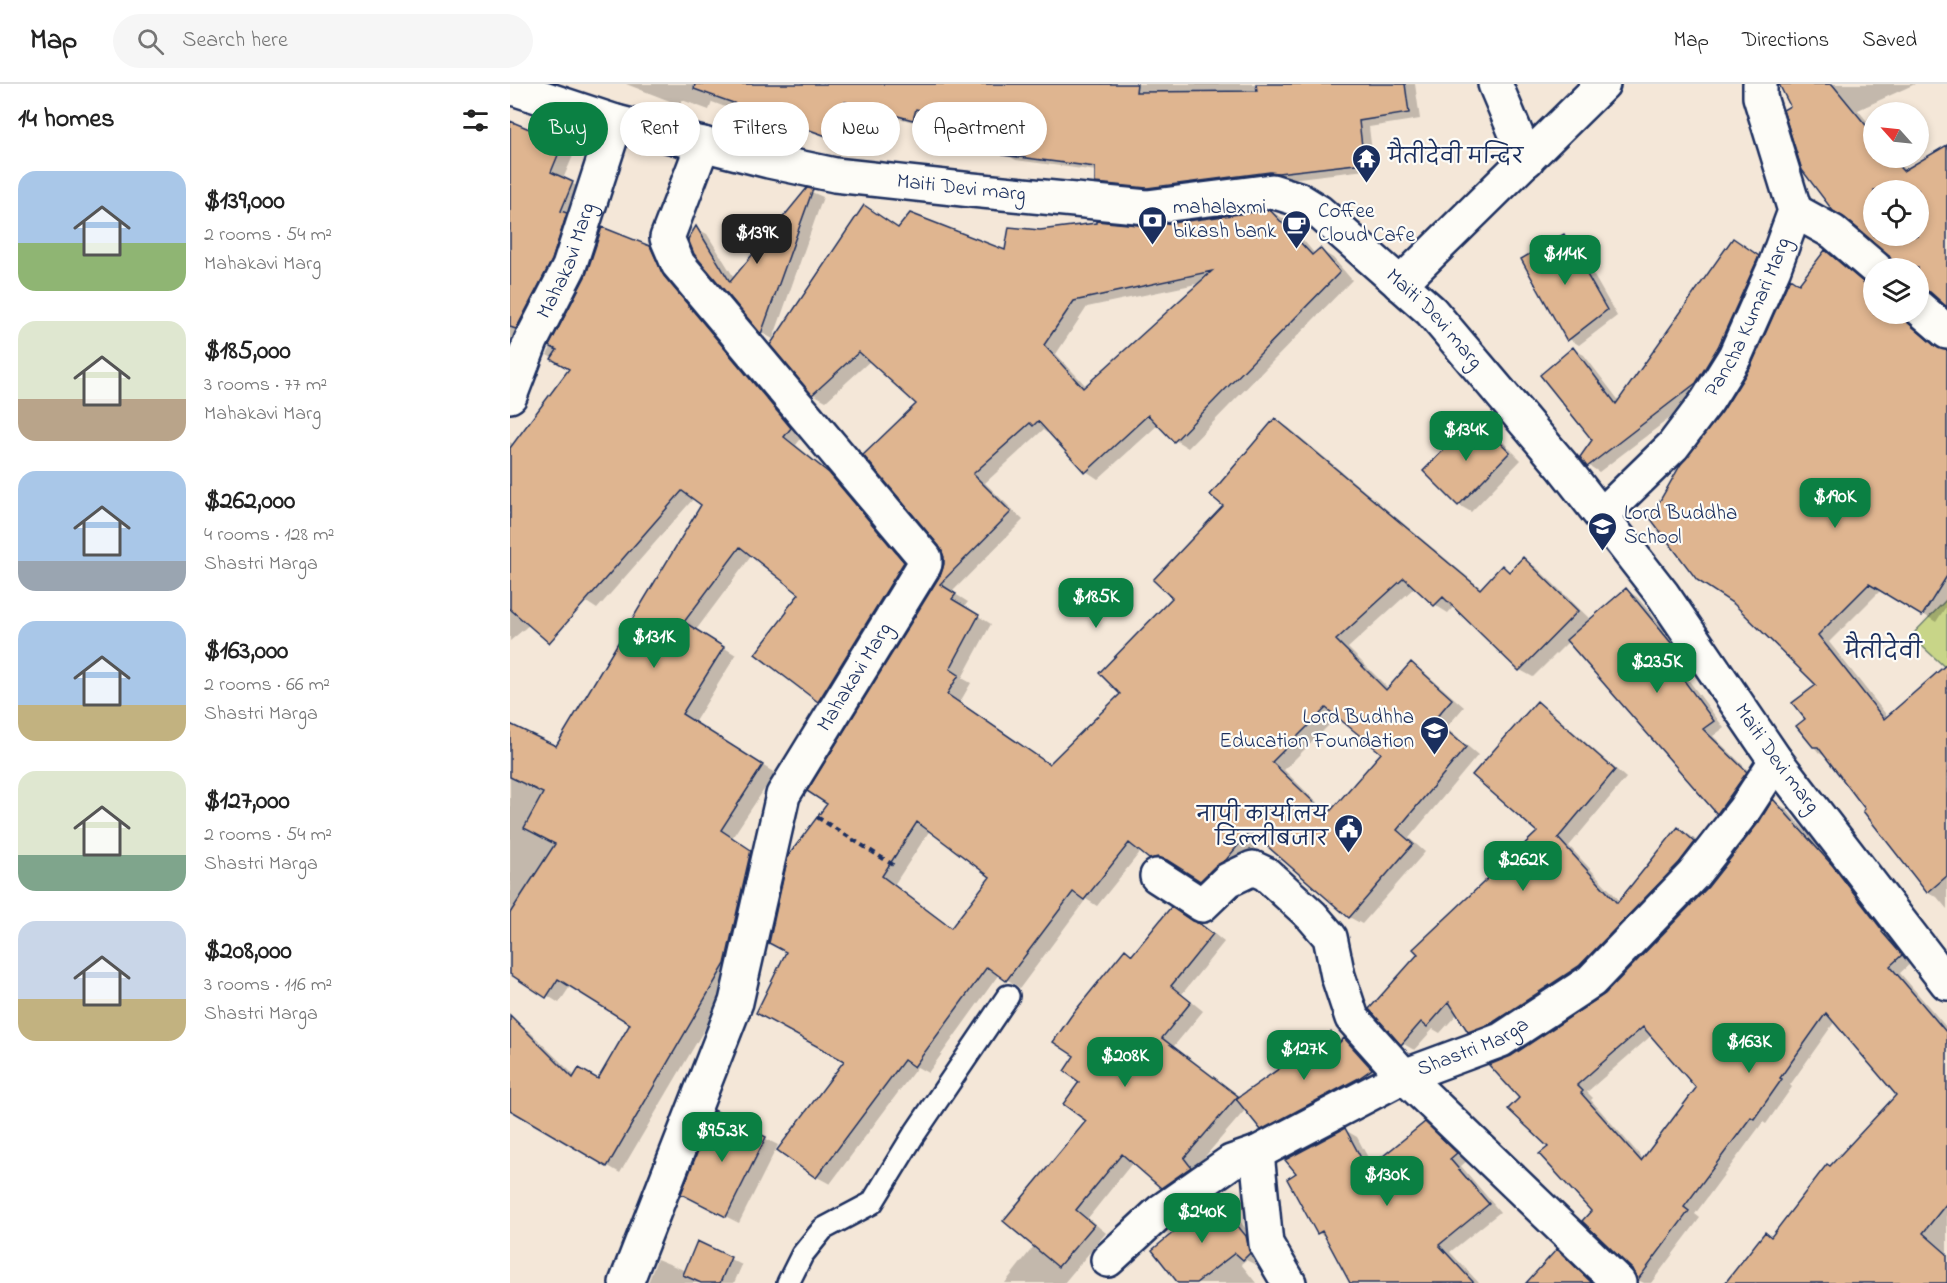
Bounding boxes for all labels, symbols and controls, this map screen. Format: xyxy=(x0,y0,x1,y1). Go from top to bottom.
search box xyxy=(113,14,533,68)
text: Map xyxy=(30,21,77,62)
icon: search xyxy=(134,25,167,58)
text: Search here xyxy=(182,25,288,57)
text: Map xyxy=(1673,26,1709,56)
text: Directions xyxy=(1742,26,1829,56)
text: Saved xyxy=(1862,26,1917,56)
text: 14 homes xyxy=(18,101,114,139)
chip: Buy xyxy=(528,102,608,156)
chip: Rent xyxy=(620,102,700,156)
chip: Filters xyxy=(712,102,809,156)
chip: New xyxy=(821,102,900,156)
chip: Apartment xyxy=(912,102,1047,156)
north arrow xyxy=(1863,102,1929,168)
map controls xyxy=(1863,102,1929,324)
icon: filters xyxy=(459,104,492,137)
place label: मैतीदेवी मन्दिर xyxy=(1387,137,1525,173)
temple icon: मैतीदेवी मन्दिर xyxy=(1351,142,1383,184)
street label: Maiti Devi marg xyxy=(895,167,1027,212)
button: locate xyxy=(1863,180,1929,246)
text: $139,000 xyxy=(204,183,285,221)
place label: mahalaxmi bikash bank xyxy=(1173,193,1277,247)
icon: home xyxy=(66,195,138,267)
place label: Coffee Cloud Cafe xyxy=(1318,197,1416,251)
street label: Mahakavi Marg xyxy=(530,199,606,324)
bank icon: mahalaxmi bikash bank xyxy=(1136,204,1168,246)
cafe icon: Coffee Cloud Cafe xyxy=(1281,208,1313,250)
pin: $139K xyxy=(715,214,799,265)
text: $139K xyxy=(736,219,778,248)
text: 2 rooms · 54 m² xyxy=(204,221,332,250)
street label: Pancha Kumari Marg xyxy=(1698,233,1801,403)
pin: $114K xyxy=(1523,235,1607,286)
text: $114K xyxy=(1544,240,1586,269)
text: Mahakavi Marg xyxy=(204,250,321,279)
button: layers xyxy=(1863,258,1929,324)
street label: Maiti Devi marg xyxy=(1378,262,1489,377)
text: $185,000 xyxy=(204,333,291,371)
icon: home xyxy=(66,345,138,417)
text: 3 rooms · 77 m² xyxy=(204,371,327,400)
text: Mahakavi Marg xyxy=(204,400,321,429)
pin: $134K xyxy=(1424,411,1508,462)
text: $134K xyxy=(1444,416,1488,445)
pin: $190K xyxy=(1793,478,1877,529)
text: $262,000 xyxy=(204,483,295,521)
text: $190K xyxy=(1814,483,1856,512)
icon: home xyxy=(66,495,138,567)
place label: Lord Buddha School xyxy=(1624,499,1737,553)
school or university icon: Lord Buddha School xyxy=(1587,510,1619,552)
text: 4 rooms · 128 m² xyxy=(204,521,334,550)
text: Shastri Marga xyxy=(204,550,318,579)
pin: $185K xyxy=(1054,578,1138,629)
text: $185K xyxy=(1072,583,1120,612)
street label: Mahakavi Marg xyxy=(810,617,902,738)
pin: $131K xyxy=(612,618,696,669)
text: $131K xyxy=(633,623,675,652)
district label: मैतीदेवी xyxy=(1843,631,1923,669)
text: $163,000 xyxy=(204,633,288,671)
pin: $235K xyxy=(1615,643,1699,694)
icon: home xyxy=(66,645,138,717)
text: $235K xyxy=(1631,648,1683,677)
text: 2 rooms · 66 m² xyxy=(204,671,330,700)
street label: Maiti Devi marg xyxy=(1726,698,1826,821)
text: Shastri Marga xyxy=(204,700,318,729)
place label: Lord Budhha Education Foundation xyxy=(1219,703,1414,757)
school or university icon: Lord Budhha Education Foundation xyxy=(1419,714,1451,756)
text: $127,000 xyxy=(204,783,290,821)
icon: home xyxy=(66,795,138,867)
place label: नापी कार्यालय डिल्लीबजार xyxy=(1196,797,1330,855)
public building icon: नापी कार्यालय डिल्लीबजार xyxy=(1333,812,1365,854)
text: 2 rooms · 54 m² xyxy=(204,821,332,850)
pin: $262K xyxy=(1481,841,1565,892)
text: $262K xyxy=(1498,846,1548,875)
text: Shastri Marga xyxy=(204,850,318,879)
text: $208,000 xyxy=(204,933,292,971)
icon: home xyxy=(66,945,138,1017)
text: 3 rooms · 116 m² xyxy=(204,971,332,1000)
text: Shastri Marga xyxy=(204,1000,318,1029)
street label: Shastri Marga xyxy=(1413,1010,1535,1085)
pin: $163K xyxy=(1707,1023,1791,1074)
text: $163K xyxy=(1726,1028,1772,1057)
pin: $127K xyxy=(1262,1030,1346,1081)
text: $127K xyxy=(1281,1035,1327,1064)
pin: $208K xyxy=(1083,1037,1167,1088)
text: $208K xyxy=(1101,1042,1149,1071)
pin: $95.3K xyxy=(673,1112,771,1163)
text: $95.3K xyxy=(696,1117,748,1146)
pin: $130K xyxy=(1345,1156,1429,1207)
text: $130K xyxy=(1364,1161,1410,1190)
pin: $240K xyxy=(1160,1193,1244,1244)
text: $240K xyxy=(1178,1198,1226,1227)

